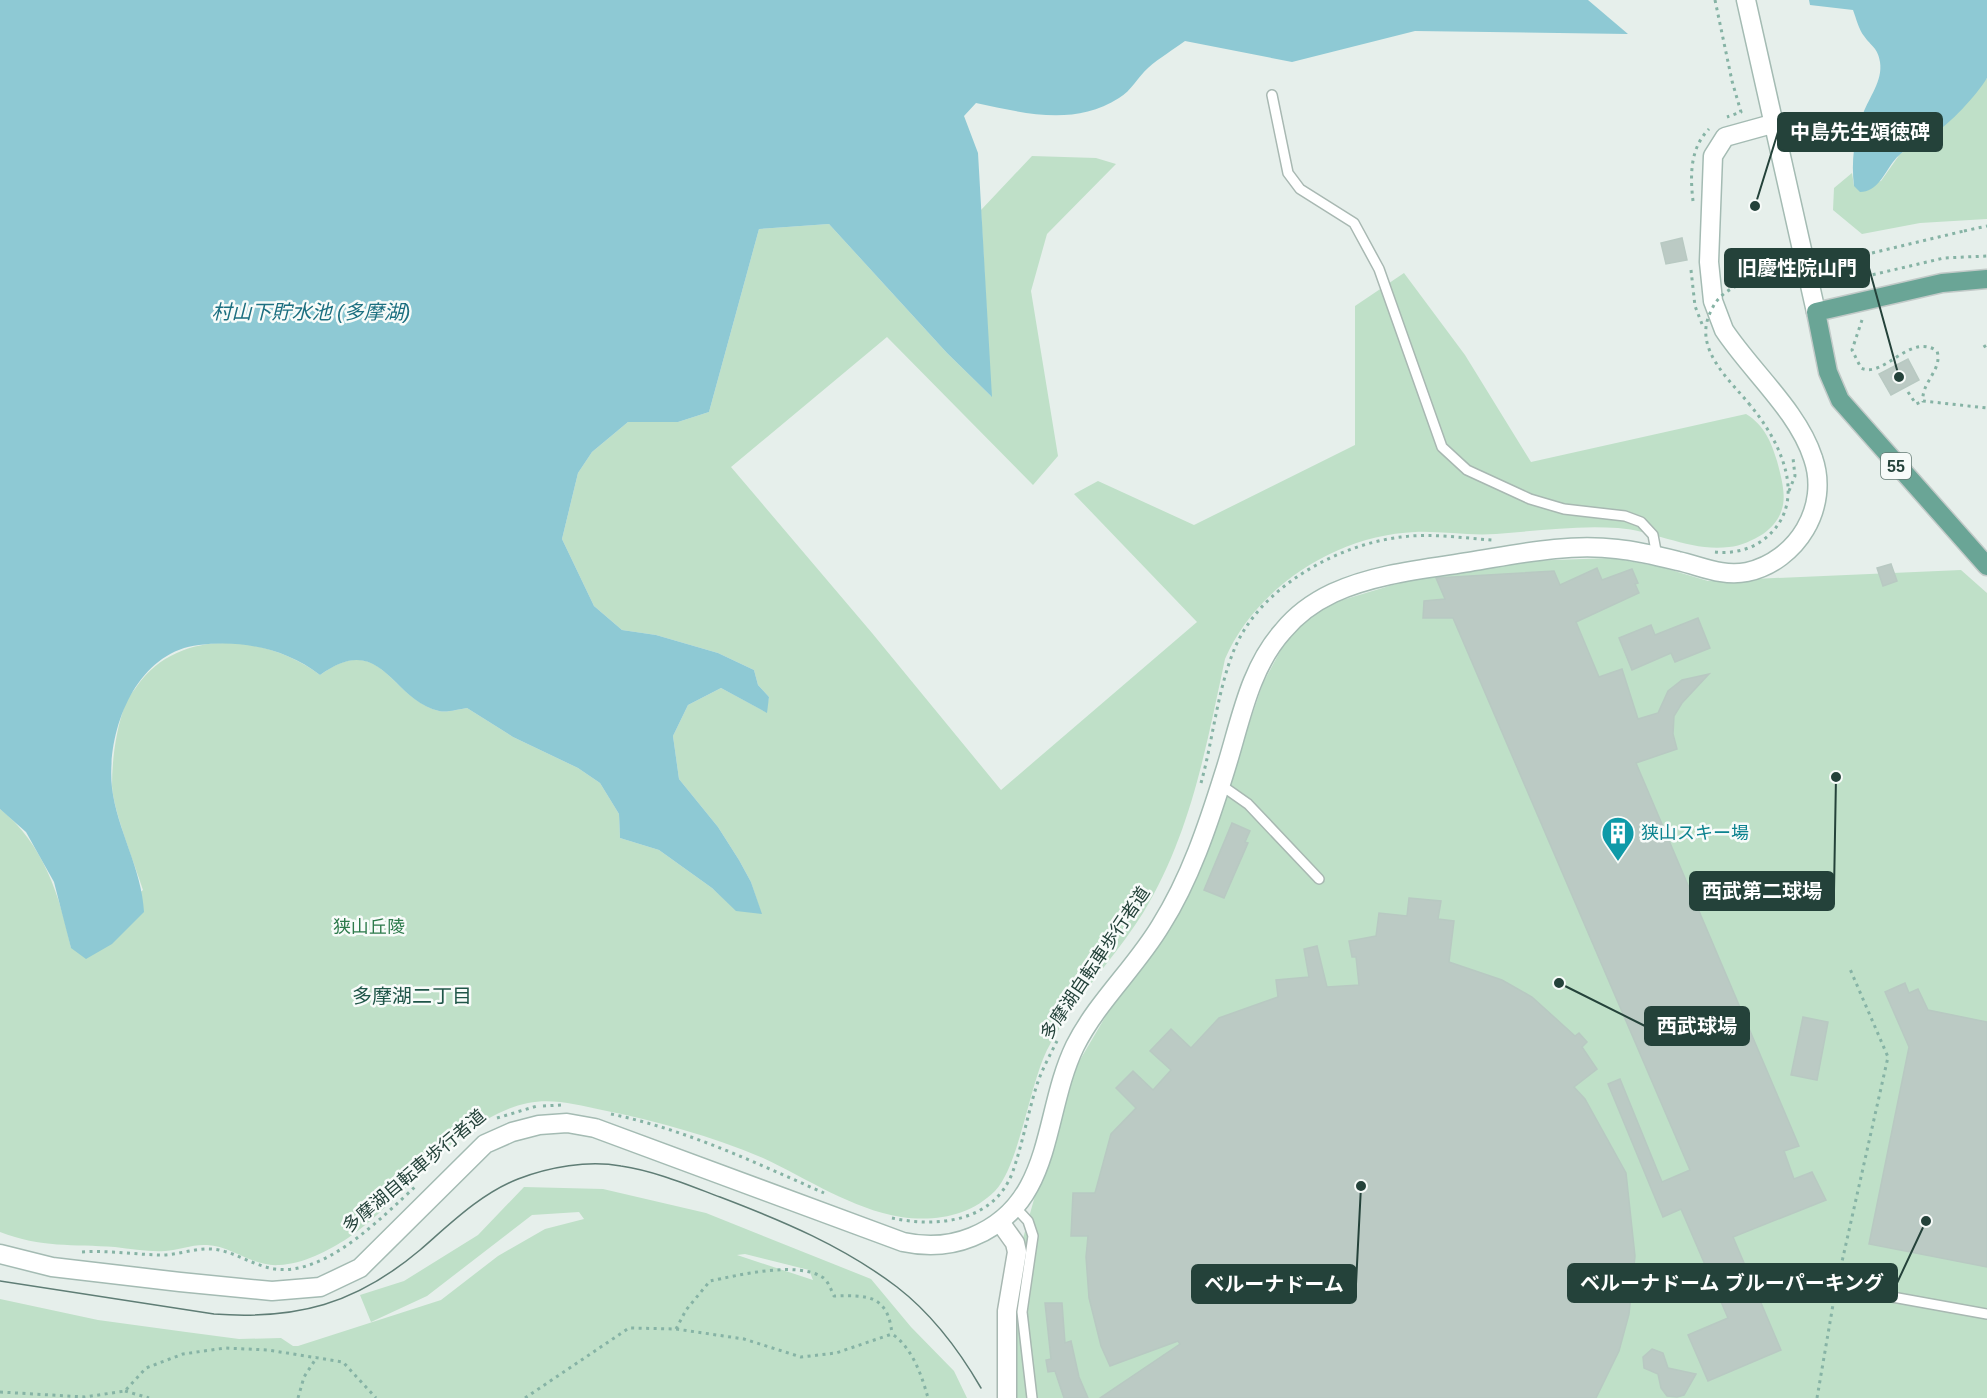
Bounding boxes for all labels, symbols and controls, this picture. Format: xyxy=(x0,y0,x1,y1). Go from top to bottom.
callout: 中島先生頌徳碑 xyxy=(1778,113,1942,151)
text: 中島先生頌徳碑 xyxy=(1790,121,1930,143)
callout: 旧慶性院山門 xyxy=(1725,249,1869,287)
text: 旧慶性院山門 xyxy=(1737,257,1857,279)
water label: 村山下貯水池 (多摩湖) xyxy=(212,301,410,323)
road number: 55 xyxy=(1881,453,1911,479)
building icon: 狭山スキー場 xyxy=(1600,815,1636,862)
place label: 狭山スキー場 xyxy=(1641,823,1749,843)
callout: 西武第二球場 xyxy=(1690,872,1834,910)
text: 西武第二球場 xyxy=(1702,880,1822,902)
street label: 多摩湖自転車歩行者道 xyxy=(1036,883,1154,1043)
park label: 狭山丘陵 xyxy=(333,917,405,937)
district label: 多摩湖二丁目 xyxy=(352,985,472,1007)
callout: 西武球場 xyxy=(1645,1007,1749,1045)
text: 西武球場 xyxy=(1657,1015,1737,1037)
street label: 多摩湖自転車歩行者道 xyxy=(339,1105,489,1237)
callout: ベルーナドーム ブルーパーキング xyxy=(1568,1264,1897,1302)
callout: ベルーナドーム xyxy=(1192,1265,1356,1303)
text: ベルーナドーム ブルーパーキング xyxy=(1580,1272,1884,1294)
text: ベルーナドーム xyxy=(1204,1273,1344,1295)

